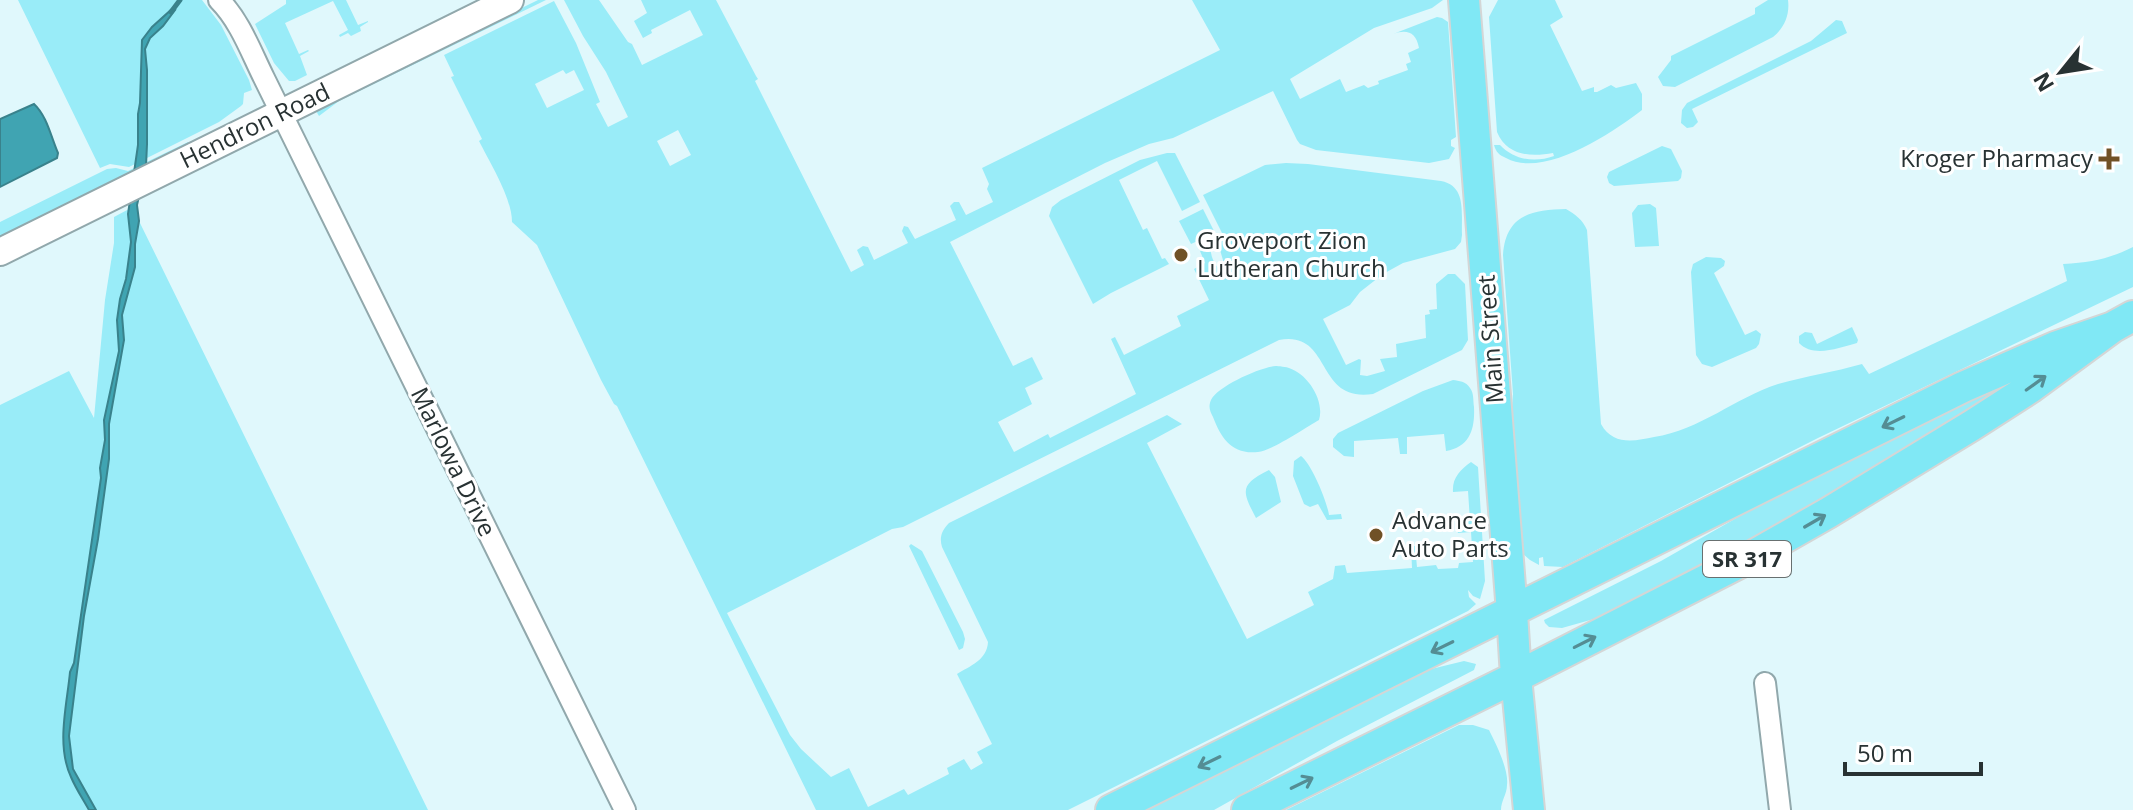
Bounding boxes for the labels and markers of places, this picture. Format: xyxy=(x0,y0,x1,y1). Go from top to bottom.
place label: Kroger Pharmacy xyxy=(1900,141,2094,174)
marker: Kroger Pharmacy xyxy=(2100,150,2118,168)
place label: Groveport Zion Lutheran Church xyxy=(1197,223,1386,284)
marker: Groveport Zion Lutheran Church xyxy=(1172,246,1190,264)
place label: Advance Auto Parts xyxy=(1392,503,1509,564)
marker: Advance Auto Parts xyxy=(1367,526,1385,544)

